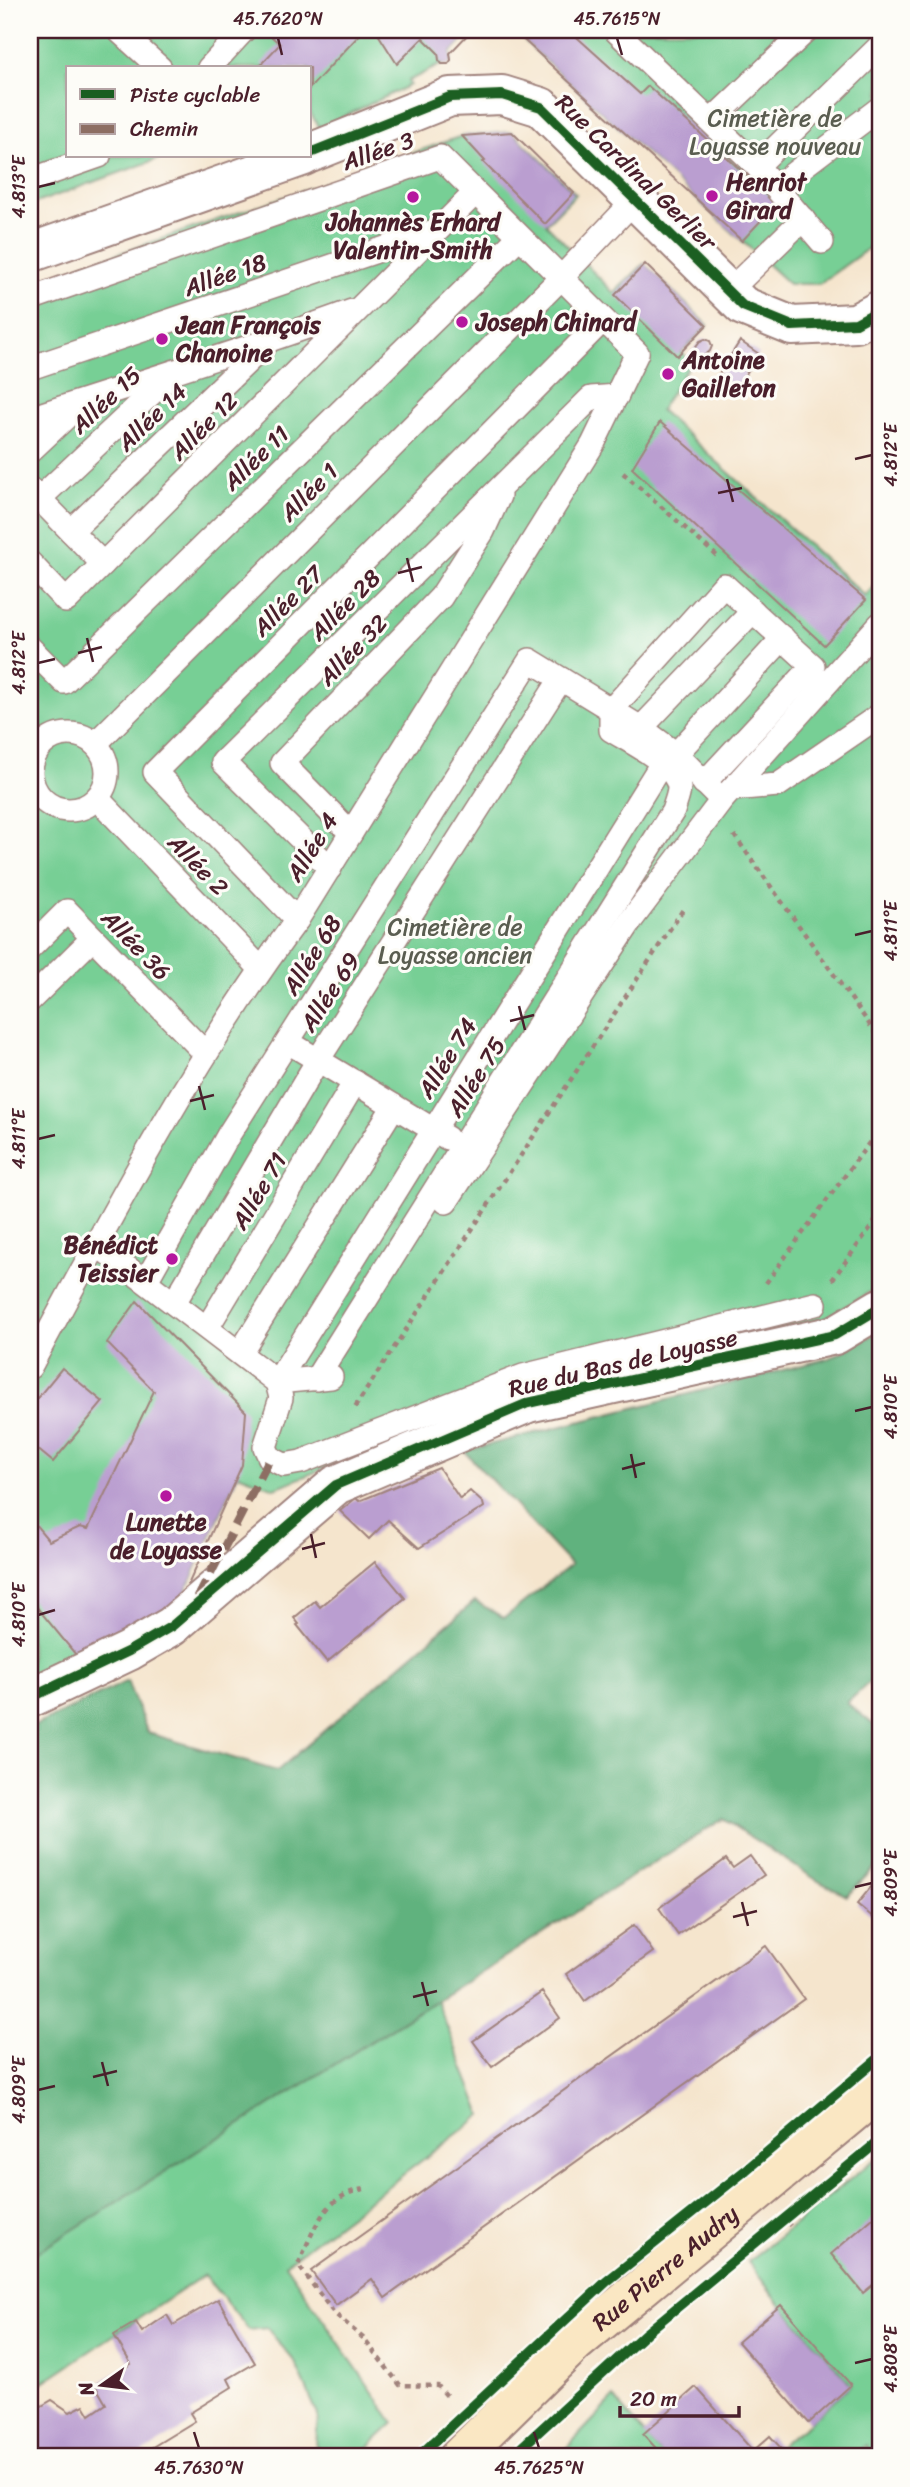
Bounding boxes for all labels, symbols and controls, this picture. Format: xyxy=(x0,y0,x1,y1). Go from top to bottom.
text: 45.7620°N xyxy=(233,3,324,35)
text: 45.7615°N xyxy=(573,3,661,35)
legend xyxy=(66,66,312,158)
text: Piste cyclable xyxy=(130,76,261,114)
street label: Rue Cardinal Gerlier xyxy=(545,83,728,262)
park label: Cimetière de Loyasse nouveau xyxy=(689,97,861,167)
text: Chemin xyxy=(130,110,198,148)
street label: Allée 3 xyxy=(335,119,420,183)
text: 4.813°E xyxy=(3,155,35,218)
place label: Henriot Girard xyxy=(726,161,808,231)
marker: Henriot Girard xyxy=(704,188,720,204)
marker: Johannès Erhard Valentin-Smith xyxy=(405,189,421,205)
place label: Johannès Erhard Valentin-Smith xyxy=(324,201,502,271)
street label: Allée 18 xyxy=(177,241,272,309)
place label: Joseph Chinard xyxy=(474,301,638,343)
place label: Jean François Chanoine xyxy=(174,304,322,374)
marker: Joseph Chinard xyxy=(454,314,470,330)
marker: Jean François Chanoine xyxy=(154,331,170,347)
place label: Antoine Gailleton xyxy=(681,339,776,409)
street label: Allée 15 xyxy=(60,356,152,445)
marker: Antoine Gailleton xyxy=(660,366,676,382)
street label: Allée 14 xyxy=(106,372,197,463)
street label: Allée 12 xyxy=(159,381,249,471)
street label: Allée 11 xyxy=(212,415,300,502)
text: 4.812°E xyxy=(875,422,907,487)
street label: Allée 1 xyxy=(268,452,349,533)
street label: Allée 27 xyxy=(241,554,335,648)
street label: Allée 28 xyxy=(298,559,391,652)
street label: Allée 32 xyxy=(307,604,399,697)
text: 4.812°E xyxy=(3,630,35,695)
street label: Allée 4 xyxy=(274,804,350,891)
street label: Allée 2 xyxy=(156,823,239,906)
street label: Allée 36 xyxy=(90,898,181,991)
text: 4.811°E xyxy=(875,900,907,961)
street label: Allée 68 xyxy=(270,906,353,1004)
park label: Cimetière de Loyasse ancien xyxy=(378,906,532,976)
street label: Allée 69 xyxy=(288,943,372,1041)
street label: Allée 74 xyxy=(405,1009,488,1108)
street label: Allée 75 xyxy=(434,1028,517,1127)
text: 4.811°E xyxy=(3,1108,35,1169)
street label: Allée 71 xyxy=(219,1144,299,1239)
place label: Bénédict Teissier xyxy=(64,1224,160,1294)
marker: Bénédict Teissier xyxy=(164,1251,180,1267)
street label: Rue du Bas de Loyasse xyxy=(504,1316,742,1410)
text: 4.810°E xyxy=(875,1374,907,1439)
marker: Lunette de Loyasse xyxy=(158,1488,174,1504)
place label: Lunette de Loyasse xyxy=(110,1501,223,1571)
text: 4.810°E xyxy=(3,1582,35,1647)
text: 4.809°E xyxy=(875,1848,907,1917)
text: 4.809°E xyxy=(3,2055,35,2124)
street label: Rue Pierre Audry xyxy=(582,2194,749,2342)
text: 4.808°E xyxy=(875,2324,907,2393)
north arrow xyxy=(66,2350,136,2420)
scale bar xyxy=(620,2375,738,2419)
text: N xyxy=(68,2378,104,2400)
text: 20 m xyxy=(630,2380,677,2418)
text: 45.7630°N xyxy=(154,2452,244,2484)
text: 45.7625°N xyxy=(494,2452,584,2484)

